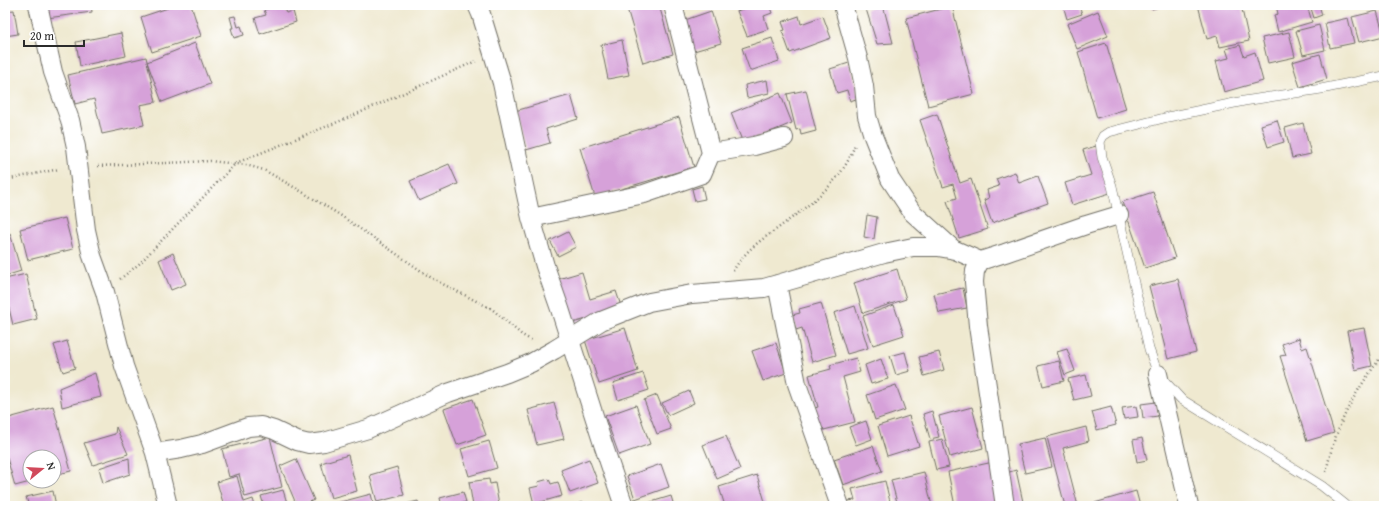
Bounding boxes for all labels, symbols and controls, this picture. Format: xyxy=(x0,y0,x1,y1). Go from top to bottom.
scale bar xyxy=(24,22,84,48)
text: 20 m xyxy=(30,27,54,44)
north arrow xyxy=(22,449,62,489)
text: N xyxy=(43,460,60,472)

